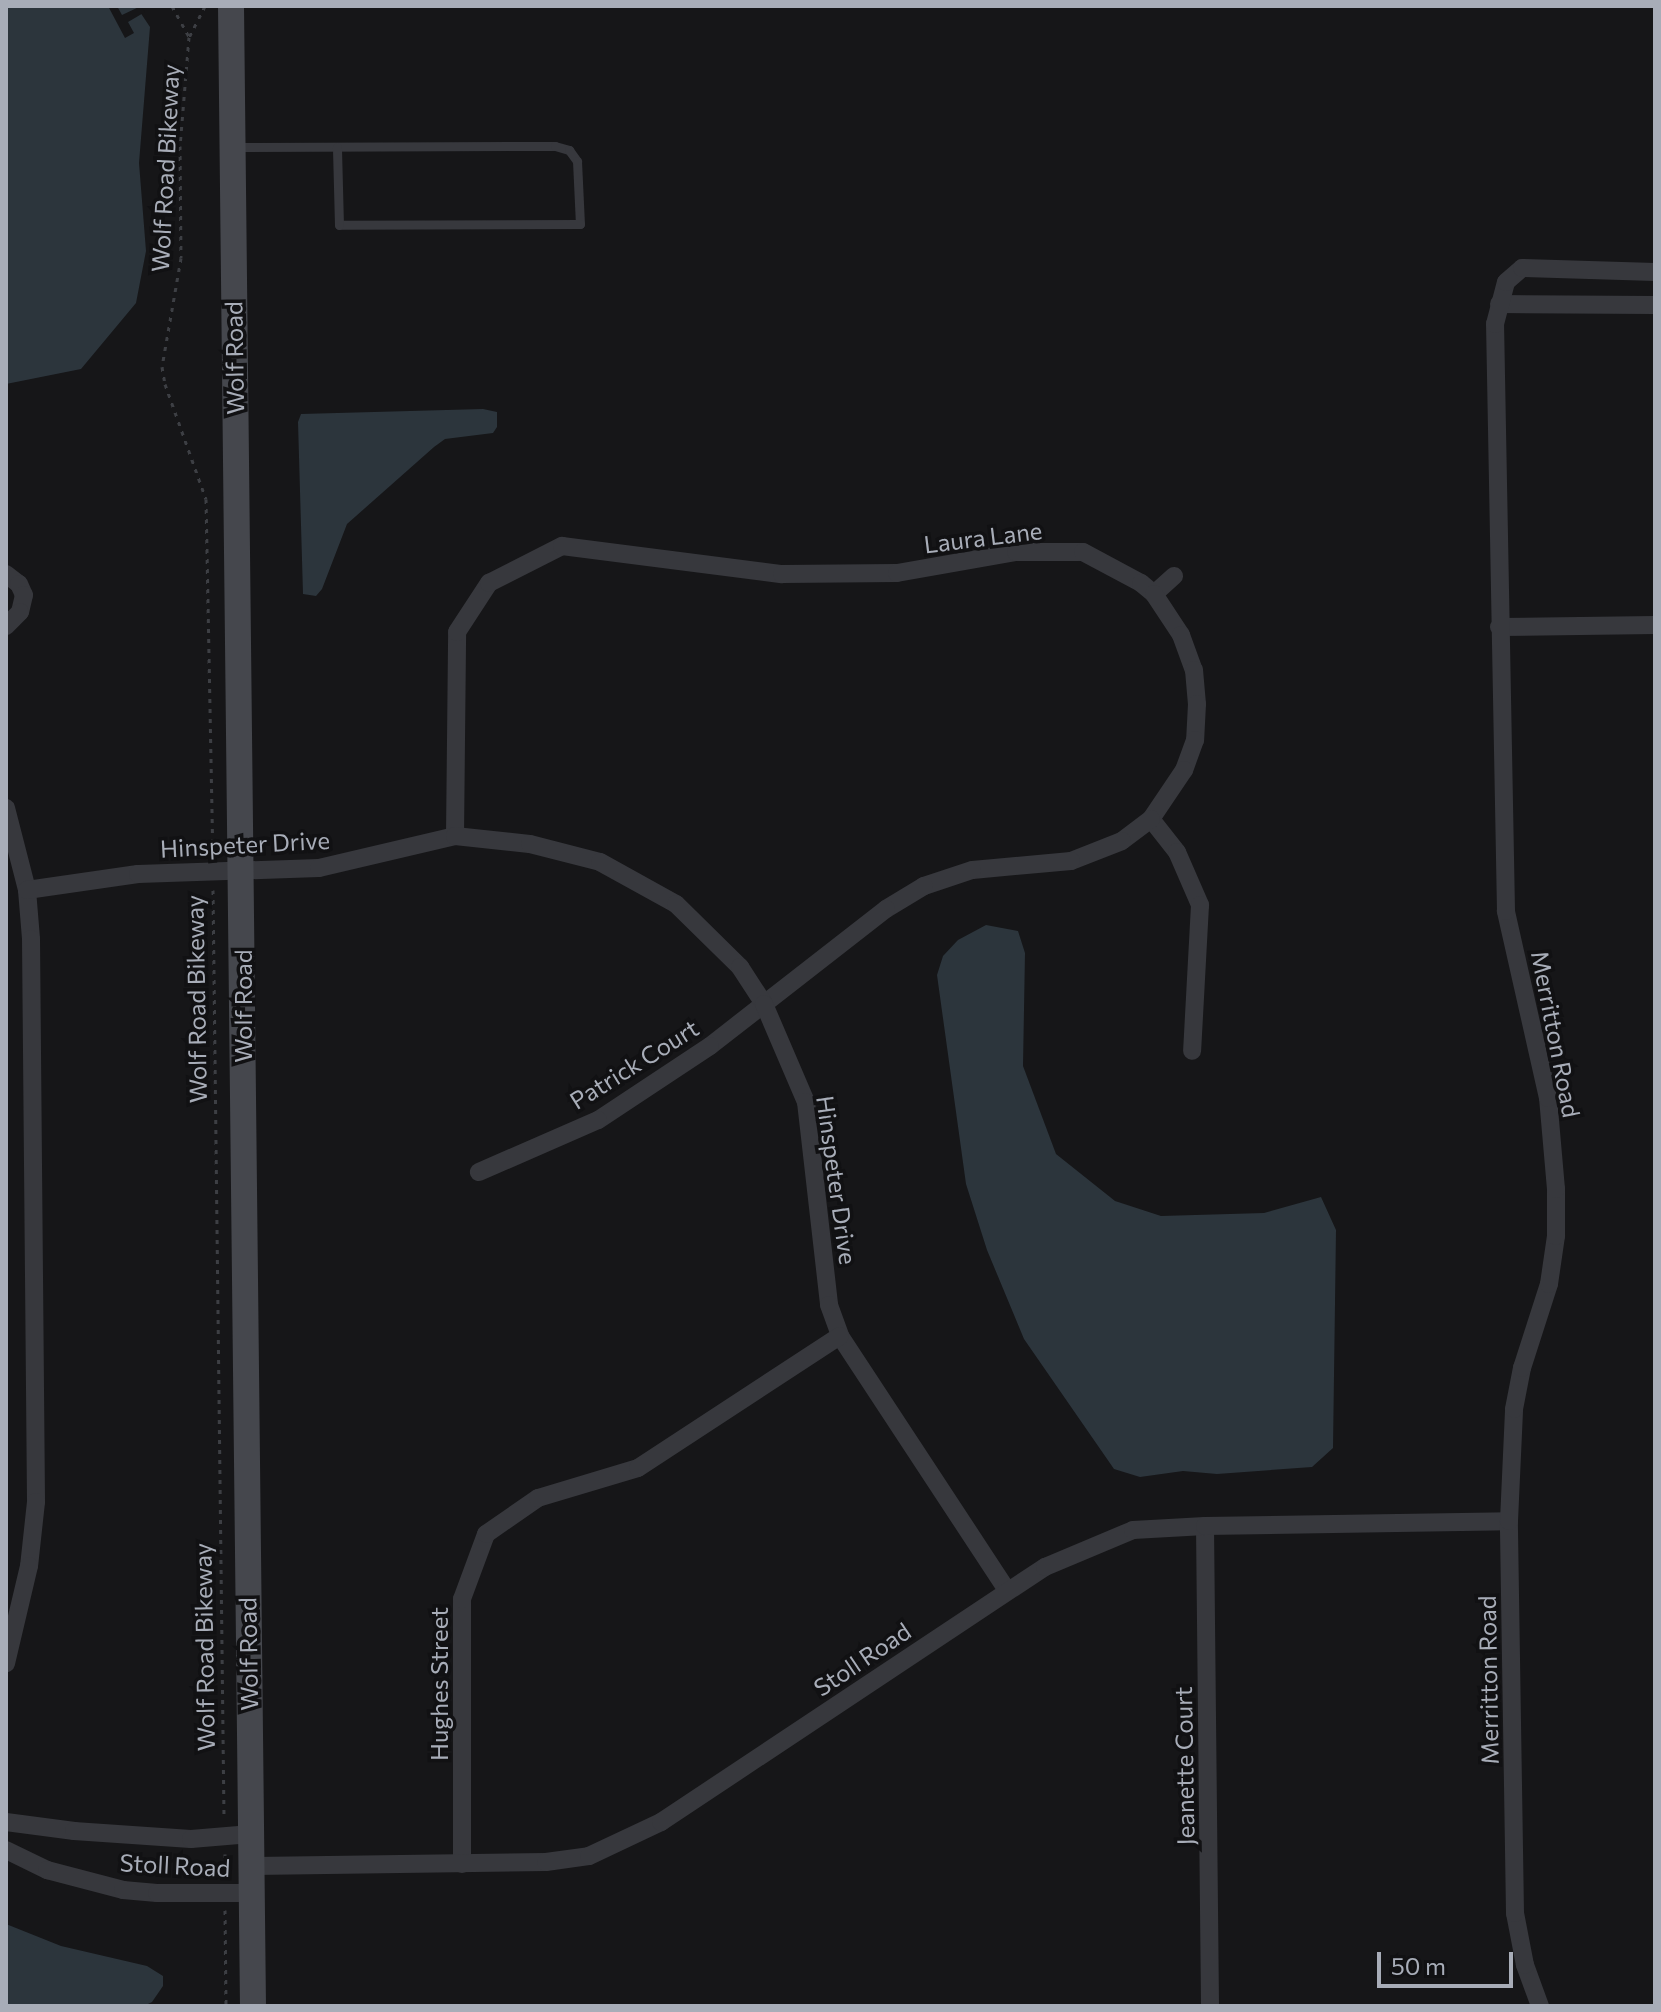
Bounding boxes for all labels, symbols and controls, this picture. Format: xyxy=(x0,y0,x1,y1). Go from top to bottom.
street label: Wolf Road Bikeway xyxy=(145,63,185,273)
street label: Wolf Road xyxy=(219,301,249,415)
street label: Laura Lane xyxy=(922,515,1044,559)
street label: Hinspeter Drive xyxy=(159,825,331,863)
street label: Wolf Road Bikeway xyxy=(180,895,212,1103)
street label: Merritton Road xyxy=(1526,948,1586,1120)
street label: Wolf Road xyxy=(229,949,257,1063)
street label: Patrick Court xyxy=(564,1013,704,1115)
street label: Hinspeter Drive xyxy=(811,1094,863,1266)
street label: Wolf Road Bikeway xyxy=(188,1543,220,1751)
street label: Merritton Road xyxy=(1472,1595,1504,1765)
street label: Wolf Road xyxy=(233,1597,263,1711)
street label: Hughes Street xyxy=(425,1607,453,1761)
street label: Stoll Road xyxy=(808,1616,916,1702)
street label: Jeanette Court xyxy=(1168,1686,1200,1846)
street label: Stoll Road xyxy=(119,1848,231,1882)
scale bar xyxy=(1381,1936,1517,1986)
text: 50 m xyxy=(1391,1951,1446,1980)

